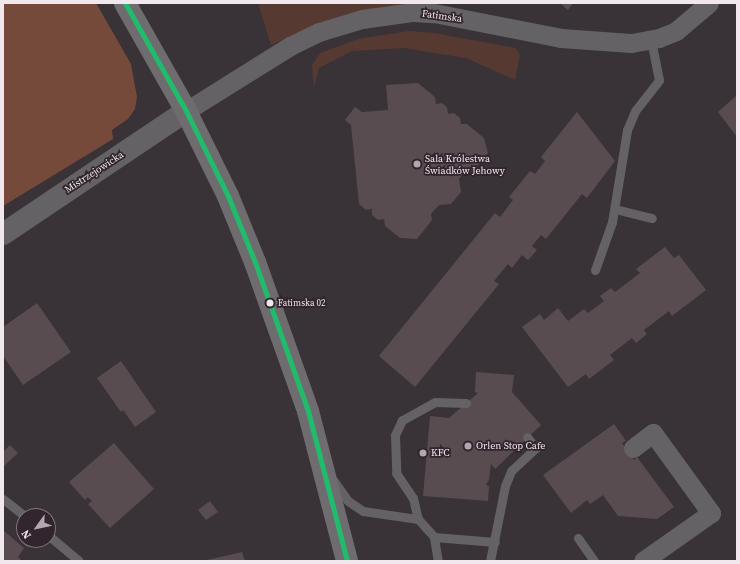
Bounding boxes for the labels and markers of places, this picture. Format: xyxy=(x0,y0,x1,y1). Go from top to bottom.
place label: Sala Królestwa Świadków Jehowy xyxy=(425,152,505,176)
marker: Sala Królestwa Świadków Jehowy xyxy=(412,159,422,169)
marker: Fatimska 02 xyxy=(265,298,275,308)
place label: Fatimska 02 xyxy=(278,298,326,308)
place label: Orlen Stop Cafe xyxy=(476,440,545,452)
marker: Orlen Stop Cafe xyxy=(463,441,473,451)
place label: KFC xyxy=(431,447,450,459)
marker: KFC xyxy=(418,448,428,458)

